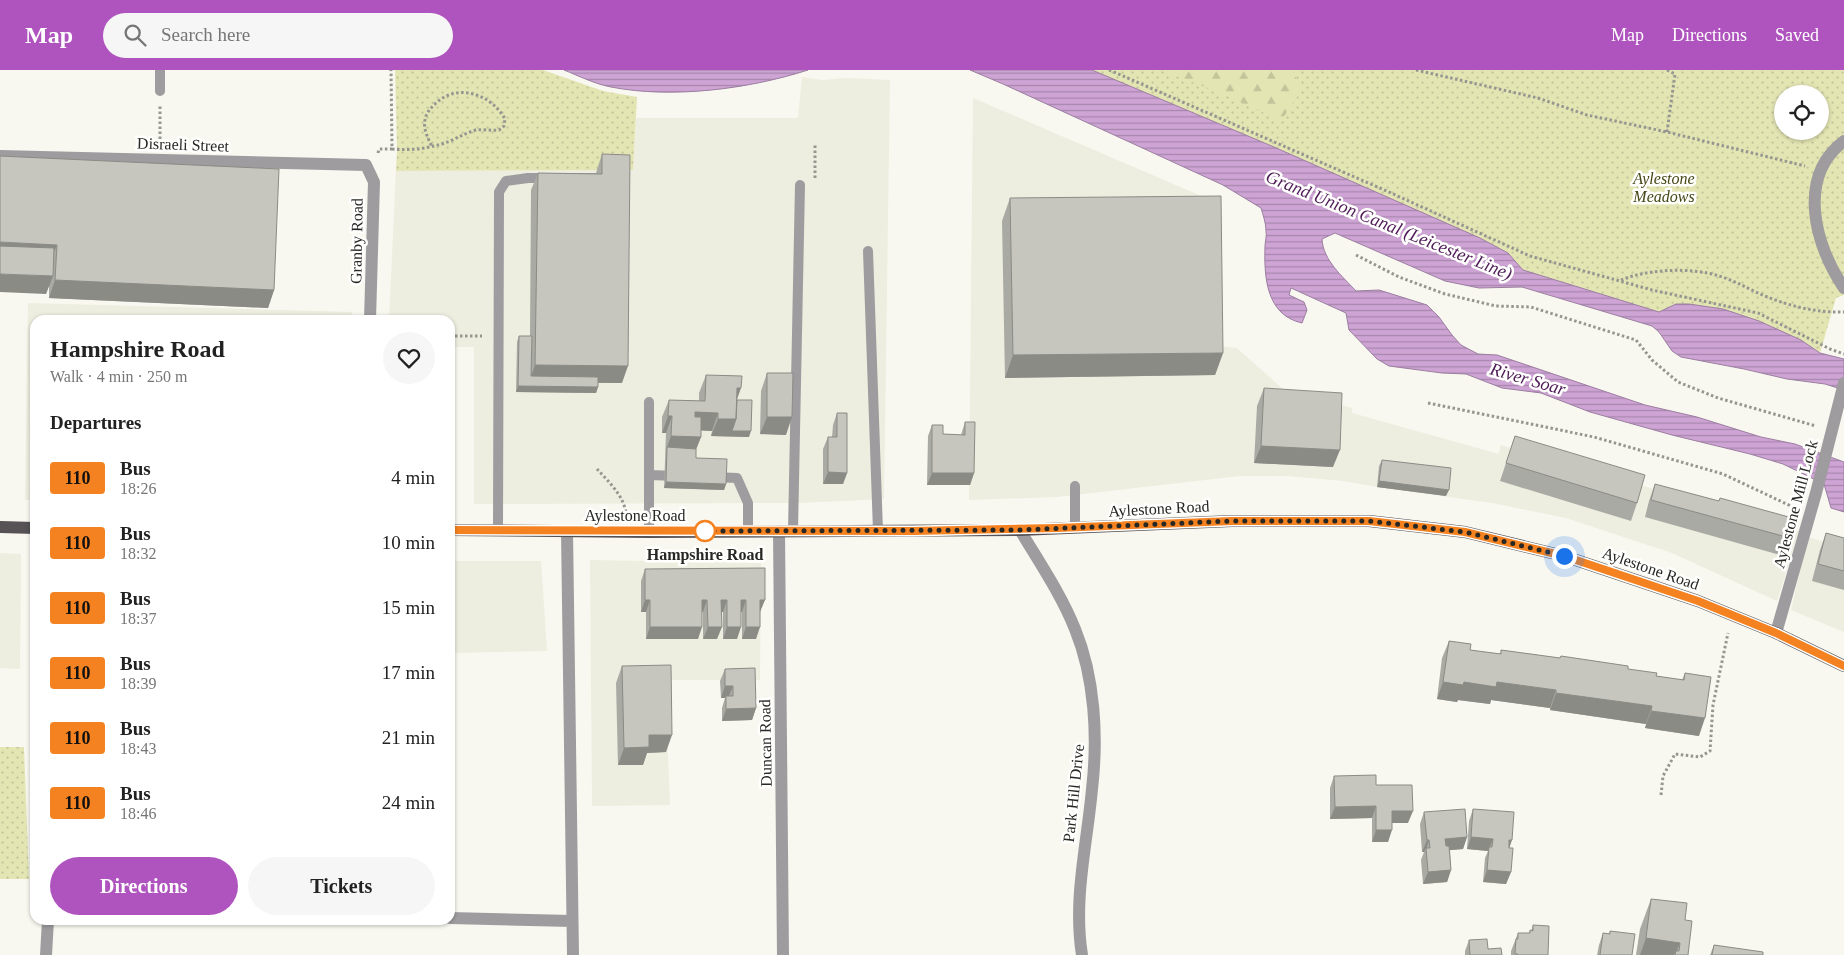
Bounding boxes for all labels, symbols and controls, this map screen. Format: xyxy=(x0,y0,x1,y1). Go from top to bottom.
search box xyxy=(103,13,453,58)
icon: search xyxy=(121,21,149,49)
text: Map xyxy=(25,22,73,48)
text: Search here xyxy=(161,24,250,45)
text: Map xyxy=(1611,25,1644,45)
text: Directions xyxy=(1672,25,1747,45)
text: Saved xyxy=(1775,25,1819,45)
map controls xyxy=(1774,85,1829,140)
button: locate xyxy=(1774,85,1829,140)
street label: Disraeli Street xyxy=(137,134,230,155)
water label: Grand Union Canal (Leicester Line) xyxy=(1262,166,1515,285)
park label: Aylestone Meadows xyxy=(1632,170,1695,205)
street label: Granby Road xyxy=(347,198,367,284)
button: heart xyxy=(383,332,435,384)
text: Hampshire Road xyxy=(50,336,225,362)
water label: River Soar xyxy=(1487,358,1569,400)
text: Walk · 4 min · 250 m xyxy=(50,368,187,385)
text: Departures xyxy=(50,412,141,433)
street label: Aylestone Mill Lock xyxy=(1770,438,1822,570)
text: Bus xyxy=(120,458,151,479)
text: 4 min xyxy=(391,467,435,488)
text: 110 xyxy=(64,468,91,488)
text: 18:26 xyxy=(120,480,156,497)
street label: Aylestone Road xyxy=(1108,497,1210,521)
street label: Aylestone Road xyxy=(584,507,686,525)
marker: Hampshire Road xyxy=(694,520,716,542)
text: Bus xyxy=(120,523,151,544)
text: 10 min xyxy=(382,532,435,553)
text: 110 xyxy=(64,533,91,553)
your location xyxy=(1552,544,1577,569)
street label: Aylestone Road xyxy=(1600,544,1701,594)
text: 18:32 xyxy=(120,545,156,562)
place label: Hampshire Road xyxy=(647,546,763,564)
text: Bus xyxy=(120,588,151,609)
text: 15 min xyxy=(382,597,435,618)
text: 110 xyxy=(64,598,91,618)
text: 18:37 xyxy=(120,610,156,627)
text: Bus xyxy=(120,653,151,674)
text: 17 min xyxy=(382,662,435,683)
text: 110 xyxy=(64,663,91,683)
text: 18:39 xyxy=(120,675,156,692)
street label: Duncan Road xyxy=(756,699,775,787)
text: Bus xyxy=(120,718,151,739)
text: 21 min xyxy=(382,727,435,748)
text: 110 xyxy=(64,728,91,748)
text: 18:43 xyxy=(120,740,156,757)
street label: Park Hill Drive xyxy=(1060,743,1087,843)
text: Bus xyxy=(120,783,151,804)
text: 24 min xyxy=(382,792,435,813)
text: 110 xyxy=(64,793,91,813)
text: 18:46 xyxy=(120,805,156,822)
button: Directions xyxy=(50,857,238,915)
button: Tickets xyxy=(248,857,435,915)

